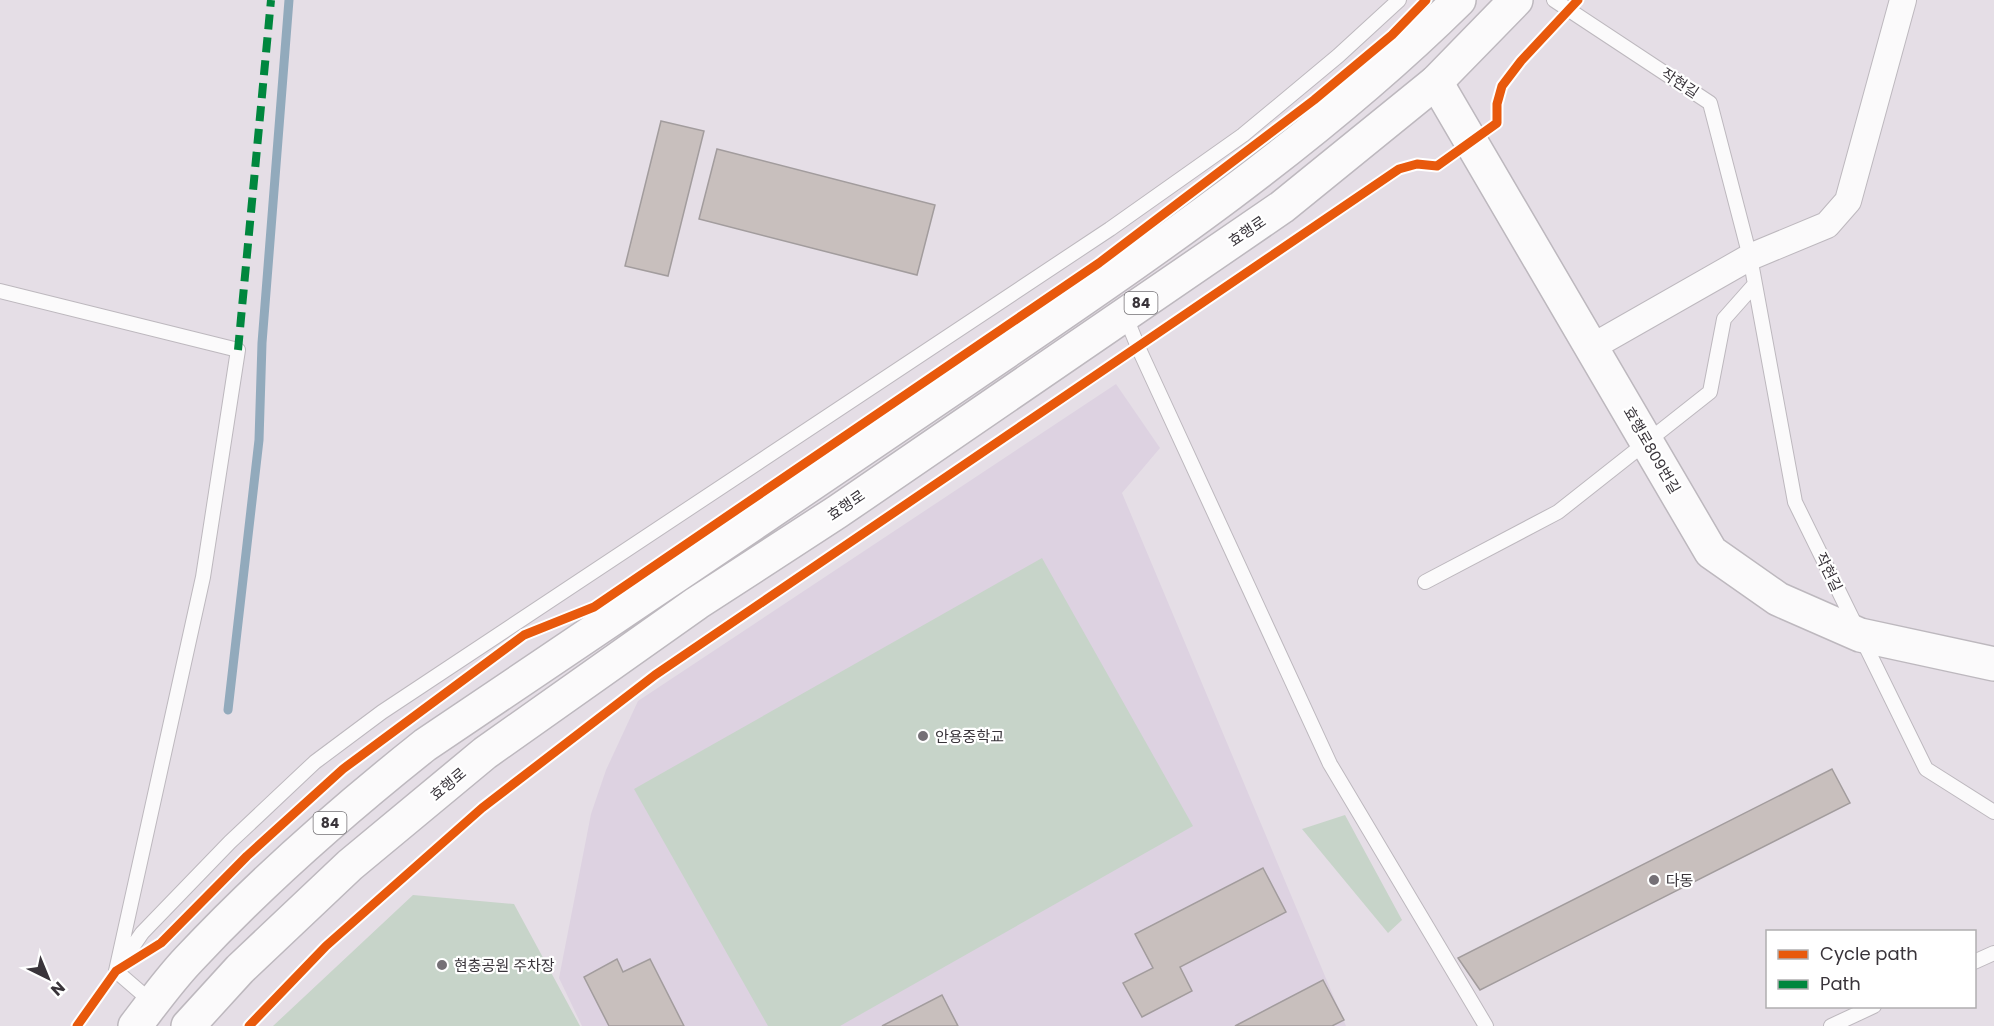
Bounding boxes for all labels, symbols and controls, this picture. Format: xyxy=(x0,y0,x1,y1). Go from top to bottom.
street label: 작현길 xyxy=(1657,63,1703,103)
street label: 효행로 xyxy=(1224,211,1270,251)
road number: 84 xyxy=(1124,292,1158,314)
street label: 효행로809번길 xyxy=(1619,403,1685,497)
street label: 효행로 xyxy=(823,485,869,525)
street label: 작현길 xyxy=(1810,549,1848,595)
place label: 안용중학교 xyxy=(935,726,1004,747)
marker: 안용중학교 xyxy=(916,729,930,743)
street label: 효행로 xyxy=(425,763,471,805)
road number: 84 xyxy=(314,812,346,834)
place label: 다동 xyxy=(1666,870,1694,891)
marker: 다동 xyxy=(1647,873,1661,887)
legend xyxy=(1766,930,1976,1008)
text: Cycle path xyxy=(1820,941,1918,966)
north arrow xyxy=(18,948,78,1008)
place label: 현충공원 주차장 xyxy=(454,955,555,976)
marker: 현충공원 주차장 xyxy=(435,958,449,972)
text: Path xyxy=(1820,971,1861,996)
text: N xyxy=(46,976,70,1001)

